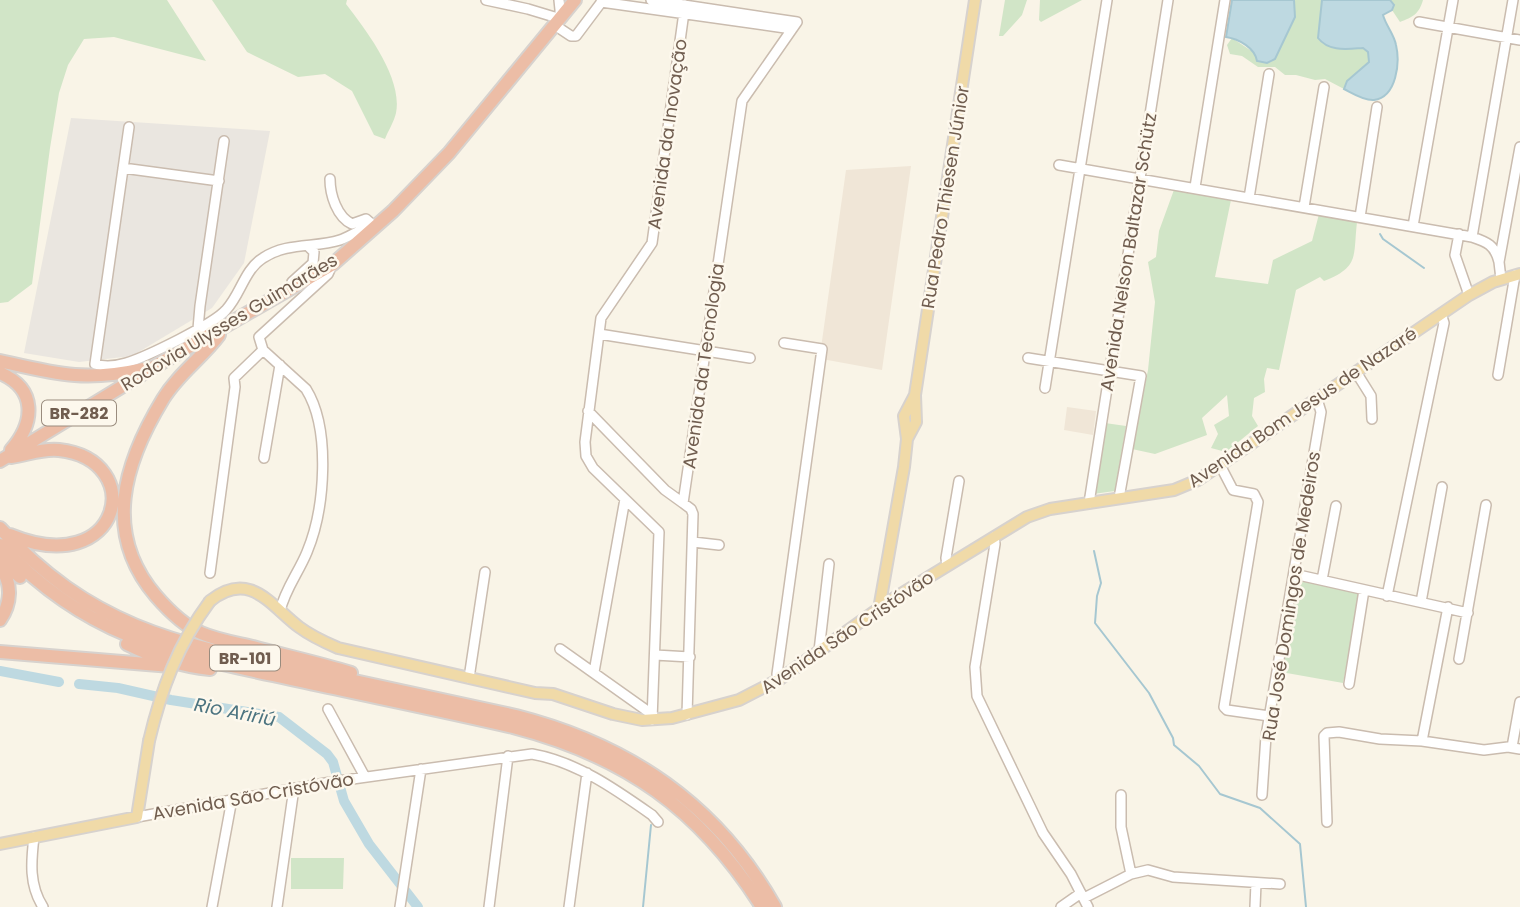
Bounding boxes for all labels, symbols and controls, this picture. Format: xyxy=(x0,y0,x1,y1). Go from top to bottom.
street label: Avenida da Inovação xyxy=(641,37,693,231)
street label: Rua Pedro Thiesen Júnior xyxy=(915,84,975,310)
street label: Avenida Nelson Baltazar Schütz xyxy=(1094,111,1162,393)
street label: Rodovia Ulysses Guimarães xyxy=(116,247,342,397)
street label: Avenida da Tecnologia xyxy=(676,262,730,470)
street label: Avenida Bom Jesus de Nazaré xyxy=(1183,321,1421,493)
road number: BR-282 xyxy=(42,400,116,426)
street label: Rua José Domingos de Medeiros xyxy=(1256,450,1326,742)
street label: Avenida São Cristóvão xyxy=(756,565,938,699)
road number: BR-101 xyxy=(210,646,280,670)
water label: Rio Aririú xyxy=(192,691,278,733)
street label: Avenida São Cristóvão xyxy=(150,766,356,826)

